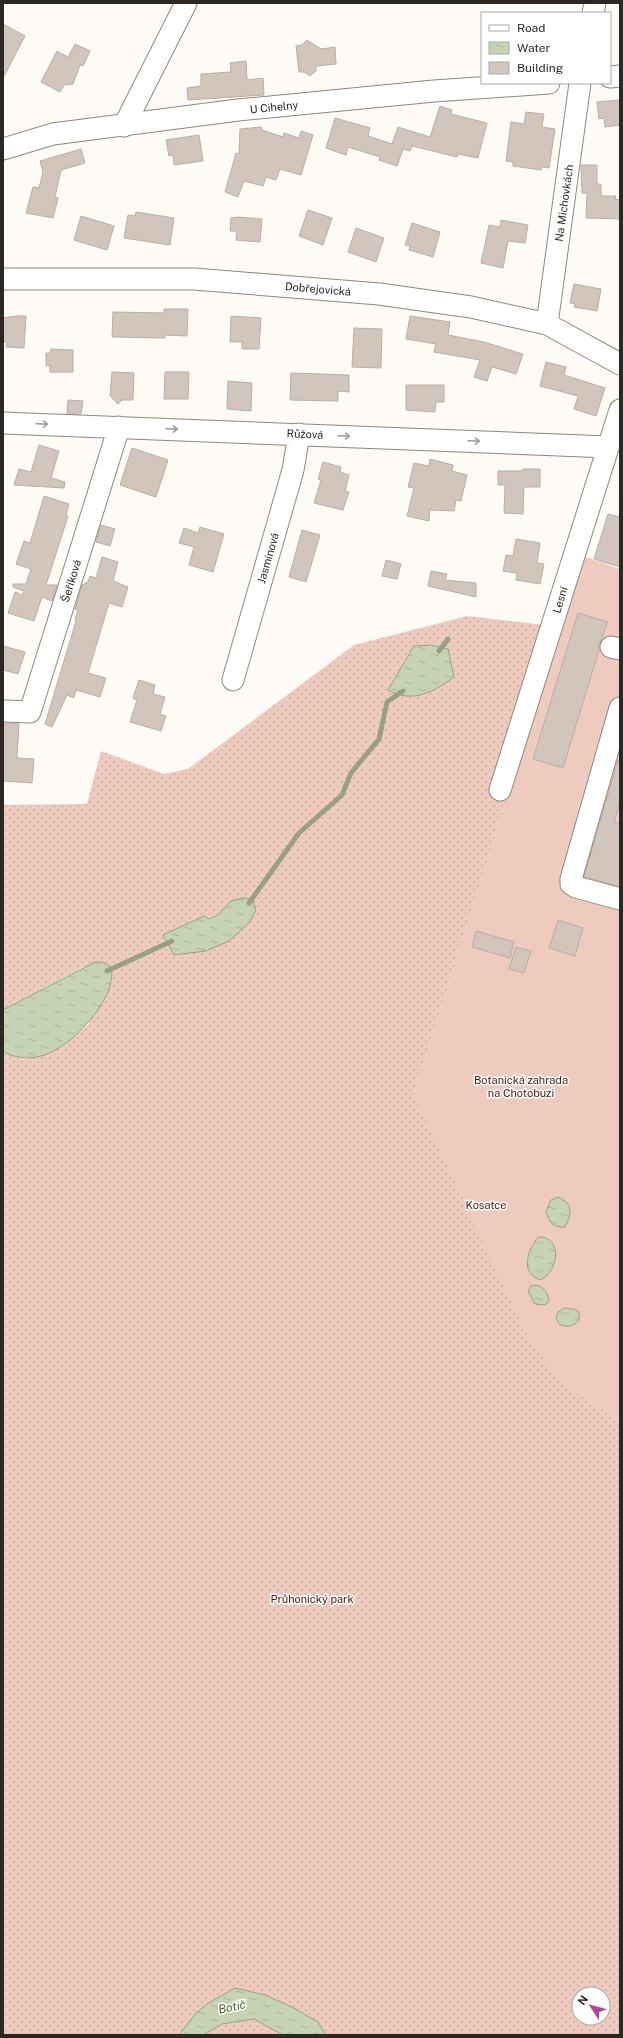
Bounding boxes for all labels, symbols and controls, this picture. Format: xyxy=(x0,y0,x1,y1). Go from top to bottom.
legend xyxy=(481,12,611,84)
text: Road xyxy=(517,21,545,35)
text: Water xyxy=(517,41,551,55)
text: Building xyxy=(517,61,563,75)
street label: U Cihelny xyxy=(249,98,299,116)
street label: Na Michovkách xyxy=(553,164,575,242)
street label: Dobřejovická xyxy=(285,280,351,298)
one-way arrow xyxy=(35,420,48,428)
one-way arrow xyxy=(165,425,178,432)
street label: Růžová xyxy=(286,427,324,441)
one-way arrow xyxy=(337,432,350,440)
one-way arrow xyxy=(467,438,480,445)
street label: Jasmínová xyxy=(255,531,281,585)
street label: Šeříková xyxy=(58,558,83,604)
street label: Lesní xyxy=(550,585,570,615)
park label: Botanická zahrada na Chotobuzi xyxy=(474,1074,568,1099)
park label: Kosatce xyxy=(465,1199,507,1211)
park label: Průhonický park xyxy=(270,1593,354,1605)
north arrow xyxy=(571,1986,611,2026)
text: N xyxy=(576,1993,590,2007)
water label: Botič xyxy=(217,1997,247,2017)

